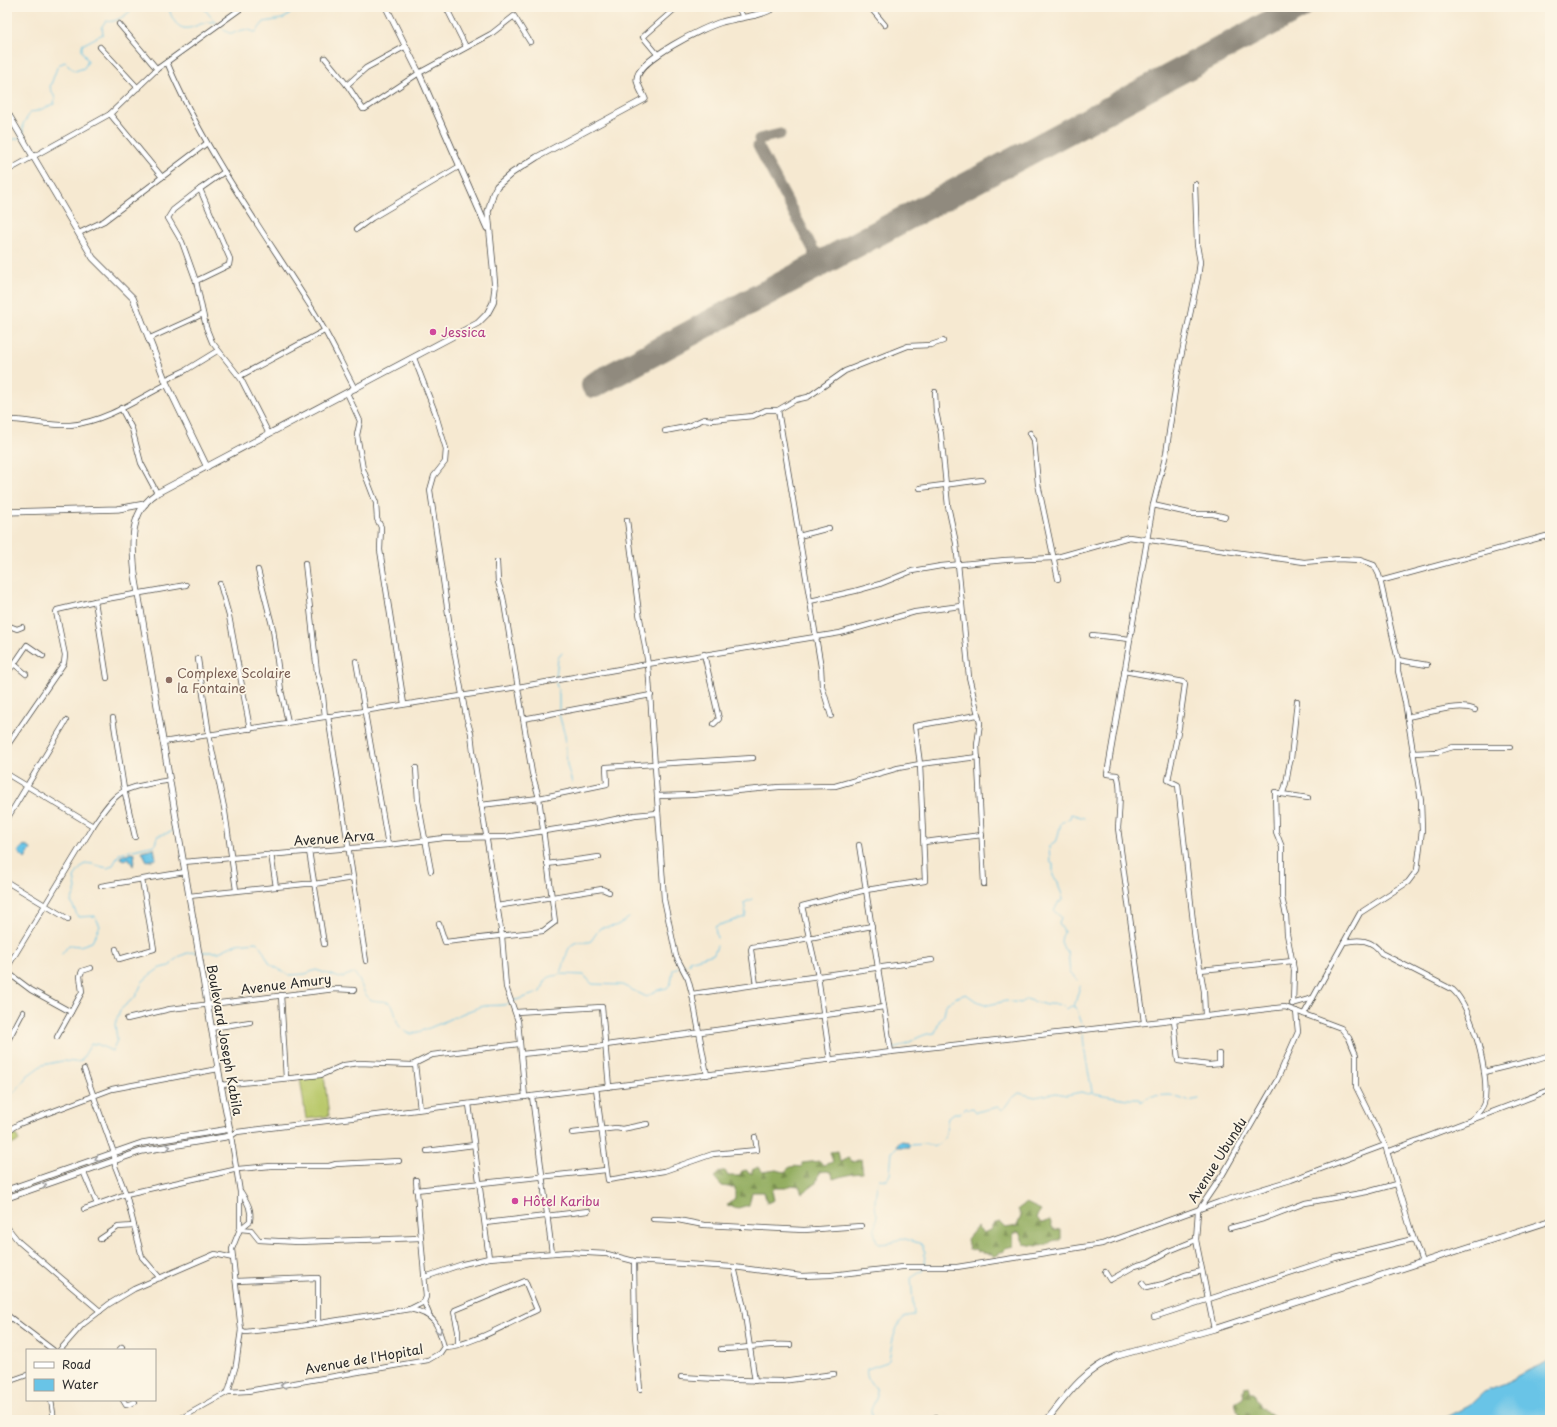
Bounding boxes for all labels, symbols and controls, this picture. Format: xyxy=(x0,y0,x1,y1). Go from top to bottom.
place label: Jessica xyxy=(441,322,487,341)
marker: Jessica xyxy=(428,327,438,337)
place label: Complexe Scolaire la Fontaine xyxy=(177,663,291,697)
marker: Complexe Scolaire la Fontaine xyxy=(164,675,174,685)
street label: Avenue Arva xyxy=(293,825,376,850)
street label: Boulevard Joseph Kabila xyxy=(203,963,248,1118)
street label: Avenue Amury xyxy=(240,969,332,998)
street label: Avenue Ubundu xyxy=(1183,1113,1251,1206)
one-way arrow xyxy=(165,1143,171,1151)
one-way arrow xyxy=(94,1154,101,1163)
one-way arrow xyxy=(40,1182,47,1190)
place label: Hôtel Karibu xyxy=(523,1191,600,1210)
marker: Hôtel Karibu xyxy=(510,1196,520,1206)
one-way arrow xyxy=(434,1327,442,1334)
street label: Avenue de l'Hopital xyxy=(303,1339,425,1378)
legend xyxy=(26,1349,156,1401)
text: Road xyxy=(62,1355,91,1373)
text: Water xyxy=(62,1375,99,1393)
one-way arrow xyxy=(279,1380,286,1389)

